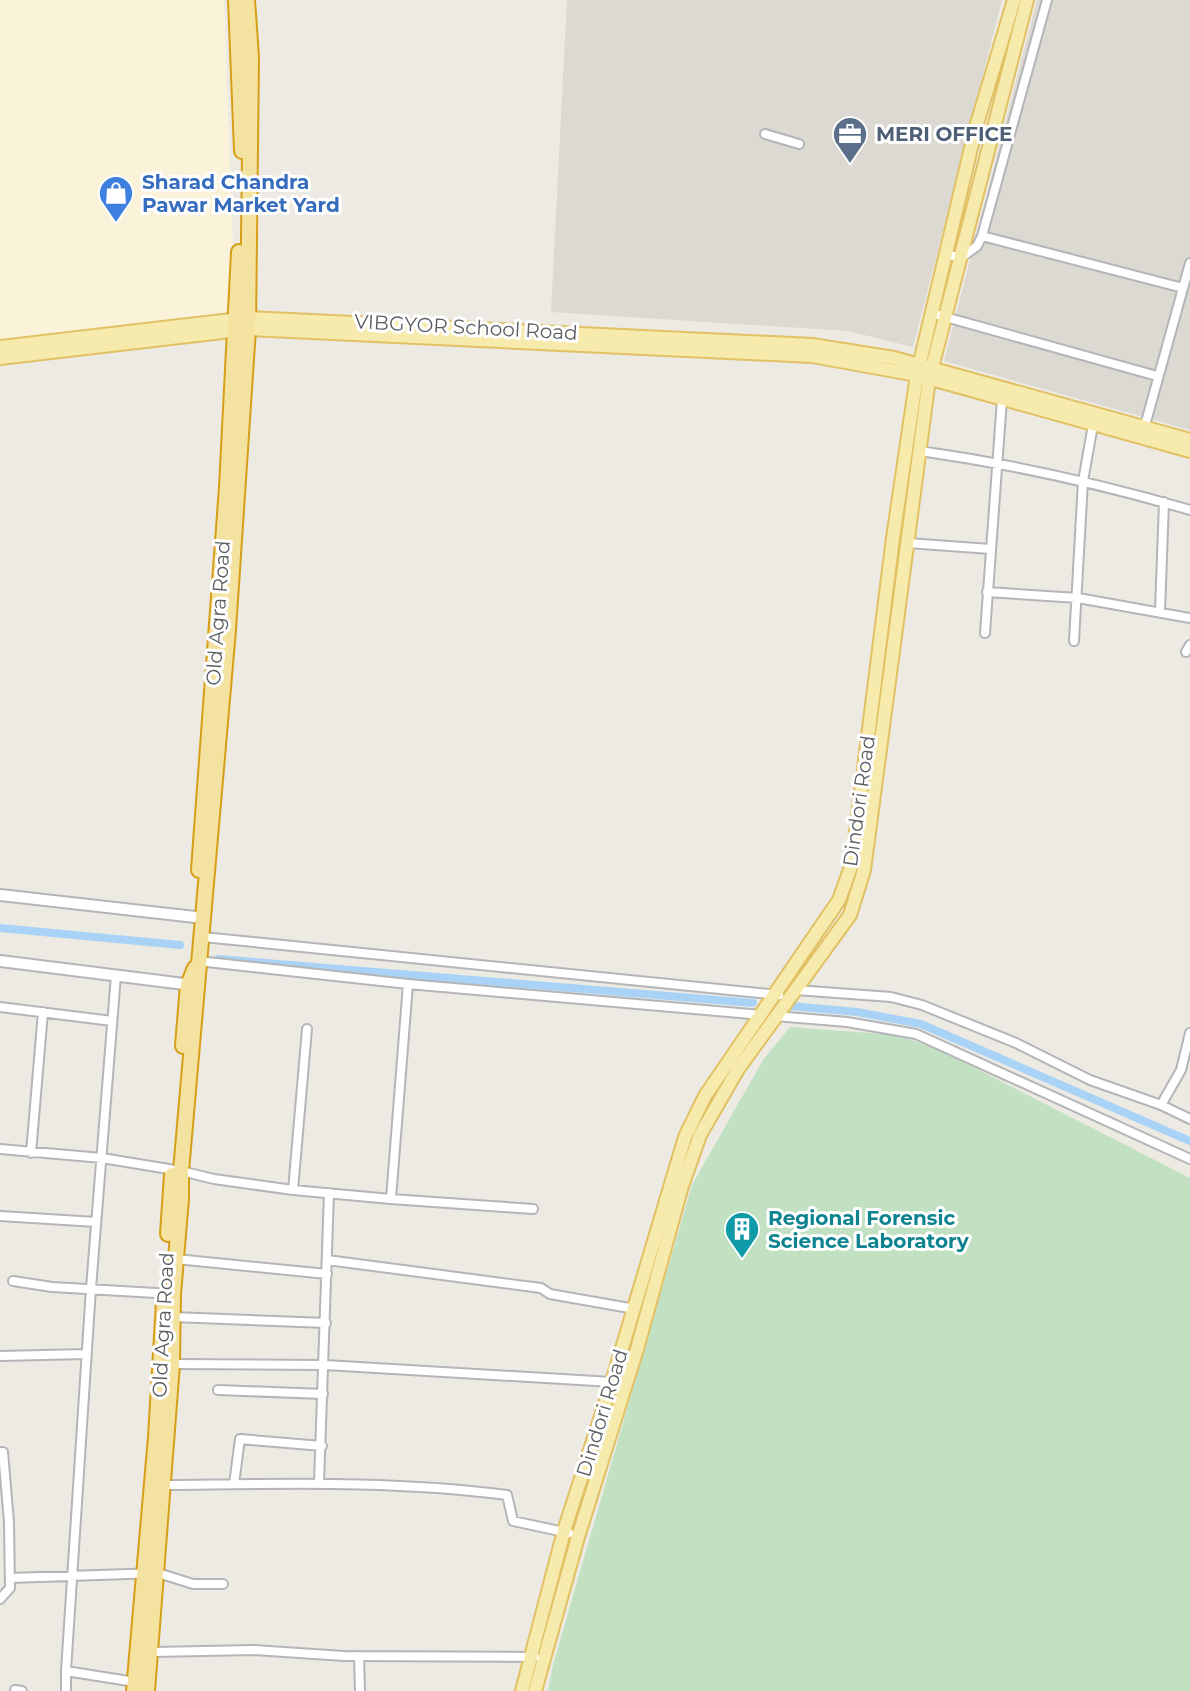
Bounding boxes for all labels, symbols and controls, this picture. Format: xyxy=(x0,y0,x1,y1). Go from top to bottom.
office icon: MERI OFFICE xyxy=(831,115,869,165)
place label: MERI OFFICE xyxy=(876,122,1012,146)
place label: Sharad Chandra Pawar Market Yard xyxy=(142,170,340,217)
shop icon: Sharad Chandra Pawar Market Yard xyxy=(97,174,135,224)
street label: VIBGYOR School Road xyxy=(354,309,578,345)
street label: Old Agra Road xyxy=(201,540,235,686)
street label: Dindori Road xyxy=(838,734,880,868)
place label: Regional Forensic Science Laboratory xyxy=(768,1206,970,1253)
building icon: Regional Forensic Science Laboratory xyxy=(723,1210,761,1260)
street label: Old Agra Road xyxy=(147,1252,179,1398)
street label: Dindori Road xyxy=(571,1346,633,1480)

